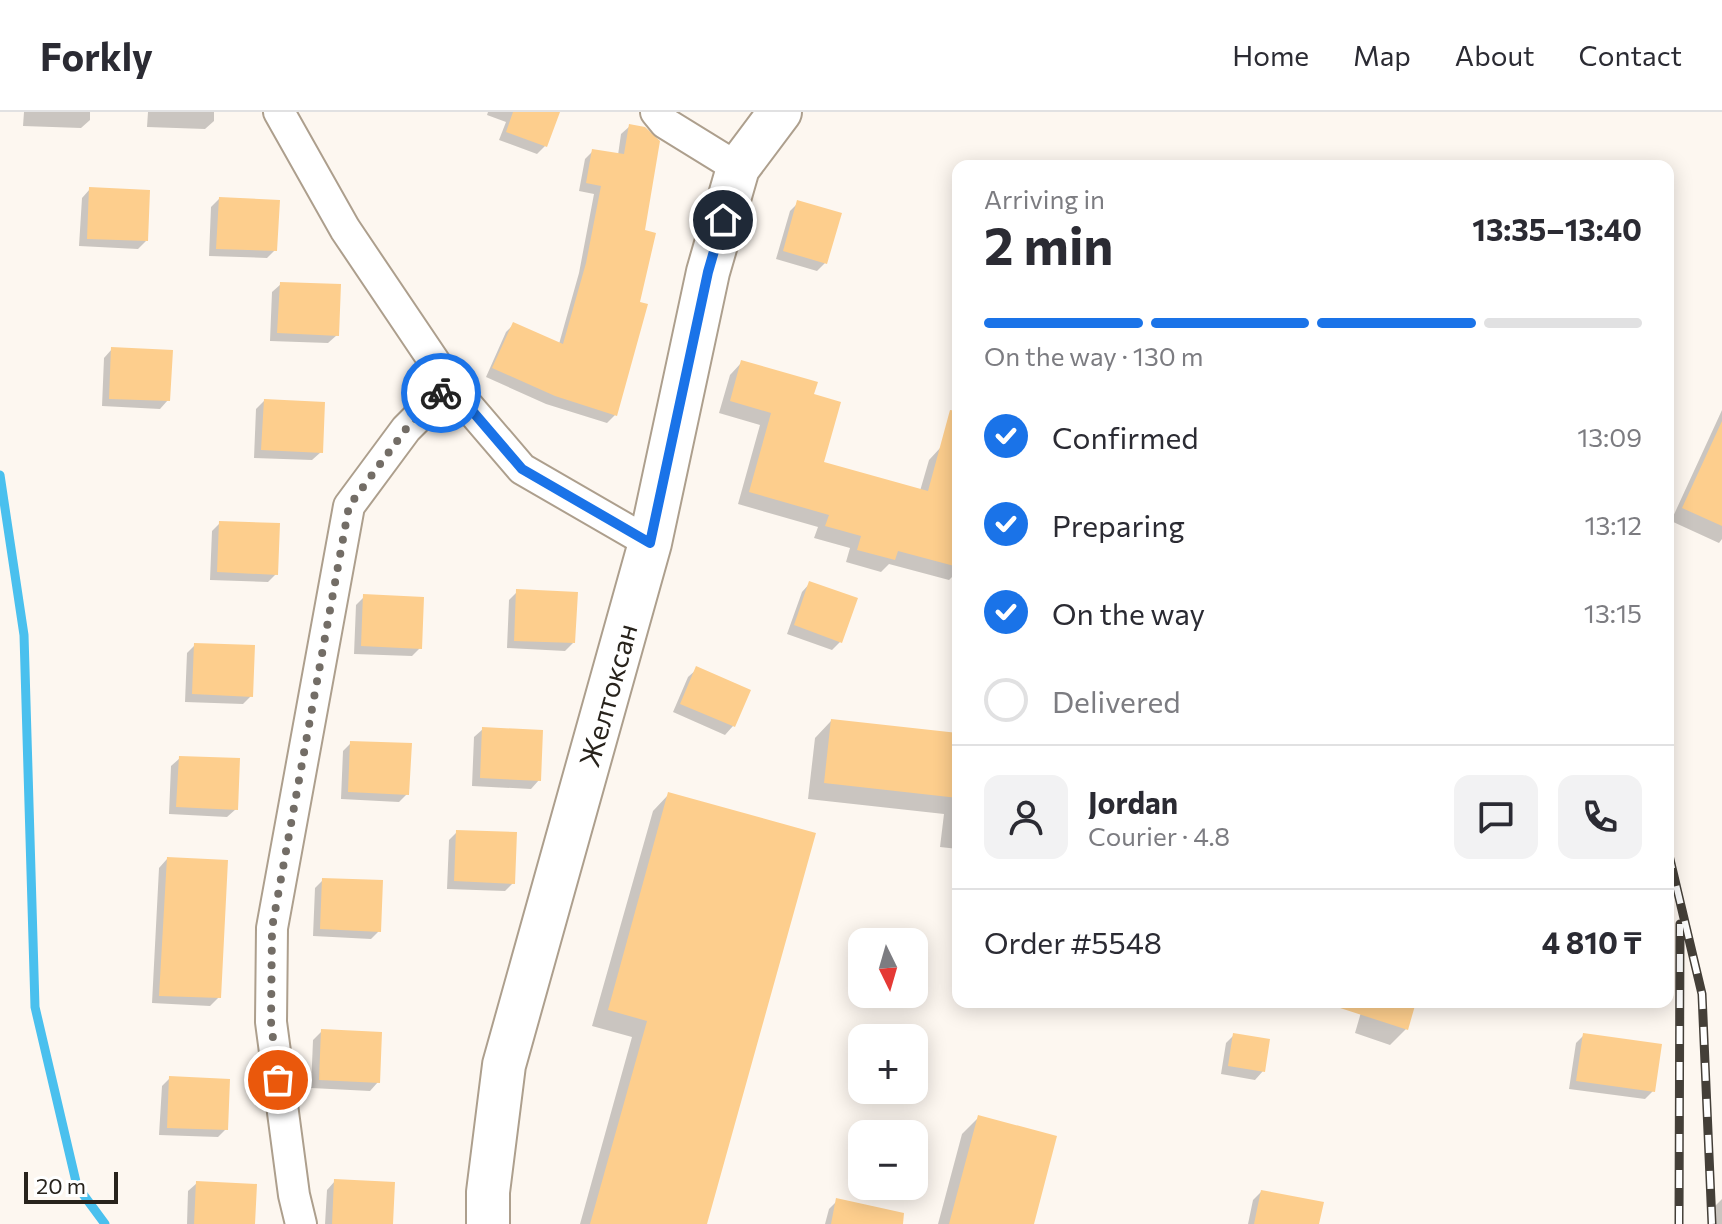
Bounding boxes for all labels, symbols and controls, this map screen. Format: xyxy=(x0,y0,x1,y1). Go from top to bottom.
text: Forkly xyxy=(40,32,153,79)
text: Home xyxy=(1232,38,1309,72)
text: Map xyxy=(1353,38,1411,72)
text: About xyxy=(1455,38,1535,72)
text: Contact xyxy=(1579,38,1682,72)
text: Arriving in xyxy=(984,183,1105,214)
pin xyxy=(689,186,757,254)
icon: home xyxy=(701,198,745,242)
text: 13:35–13:40 xyxy=(1472,210,1642,247)
text: 2 min xyxy=(984,212,1113,276)
text: On the way · 130 m xyxy=(984,340,1203,371)
courier xyxy=(401,353,481,433)
icon: bike xyxy=(419,371,463,415)
icon: check xyxy=(984,414,1028,458)
text: Confirmed xyxy=(1052,418,1199,455)
text: 13:09 xyxy=(1577,421,1642,452)
icon: check xyxy=(984,502,1028,546)
text: Preparing xyxy=(1052,506,1185,543)
text: 13:12 xyxy=(1584,509,1642,540)
icon: check xyxy=(984,590,1028,634)
text: On the way xyxy=(1052,594,1205,631)
text: 13:15 xyxy=(1584,597,1642,628)
street label: Желтоксан xyxy=(571,620,644,771)
text: Delivered xyxy=(1052,682,1181,719)
button: person xyxy=(984,775,1068,859)
button: chat xyxy=(1454,775,1538,859)
button: phone xyxy=(1558,775,1642,859)
text: Jordan xyxy=(1088,783,1178,820)
text: Courier · 4.8 xyxy=(1088,820,1230,851)
text: Order #5548 xyxy=(984,923,1162,960)
text: 4 810 ₸ xyxy=(1542,923,1642,960)
north arrow xyxy=(848,928,928,1008)
map controls xyxy=(848,928,928,1200)
button: + xyxy=(848,1024,928,1104)
pin xyxy=(244,1046,312,1114)
icon: bag xyxy=(256,1058,300,1102)
button: − xyxy=(848,1120,928,1200)
scale bar xyxy=(24,1168,118,1204)
text: 20 m xyxy=(36,1172,86,1199)

